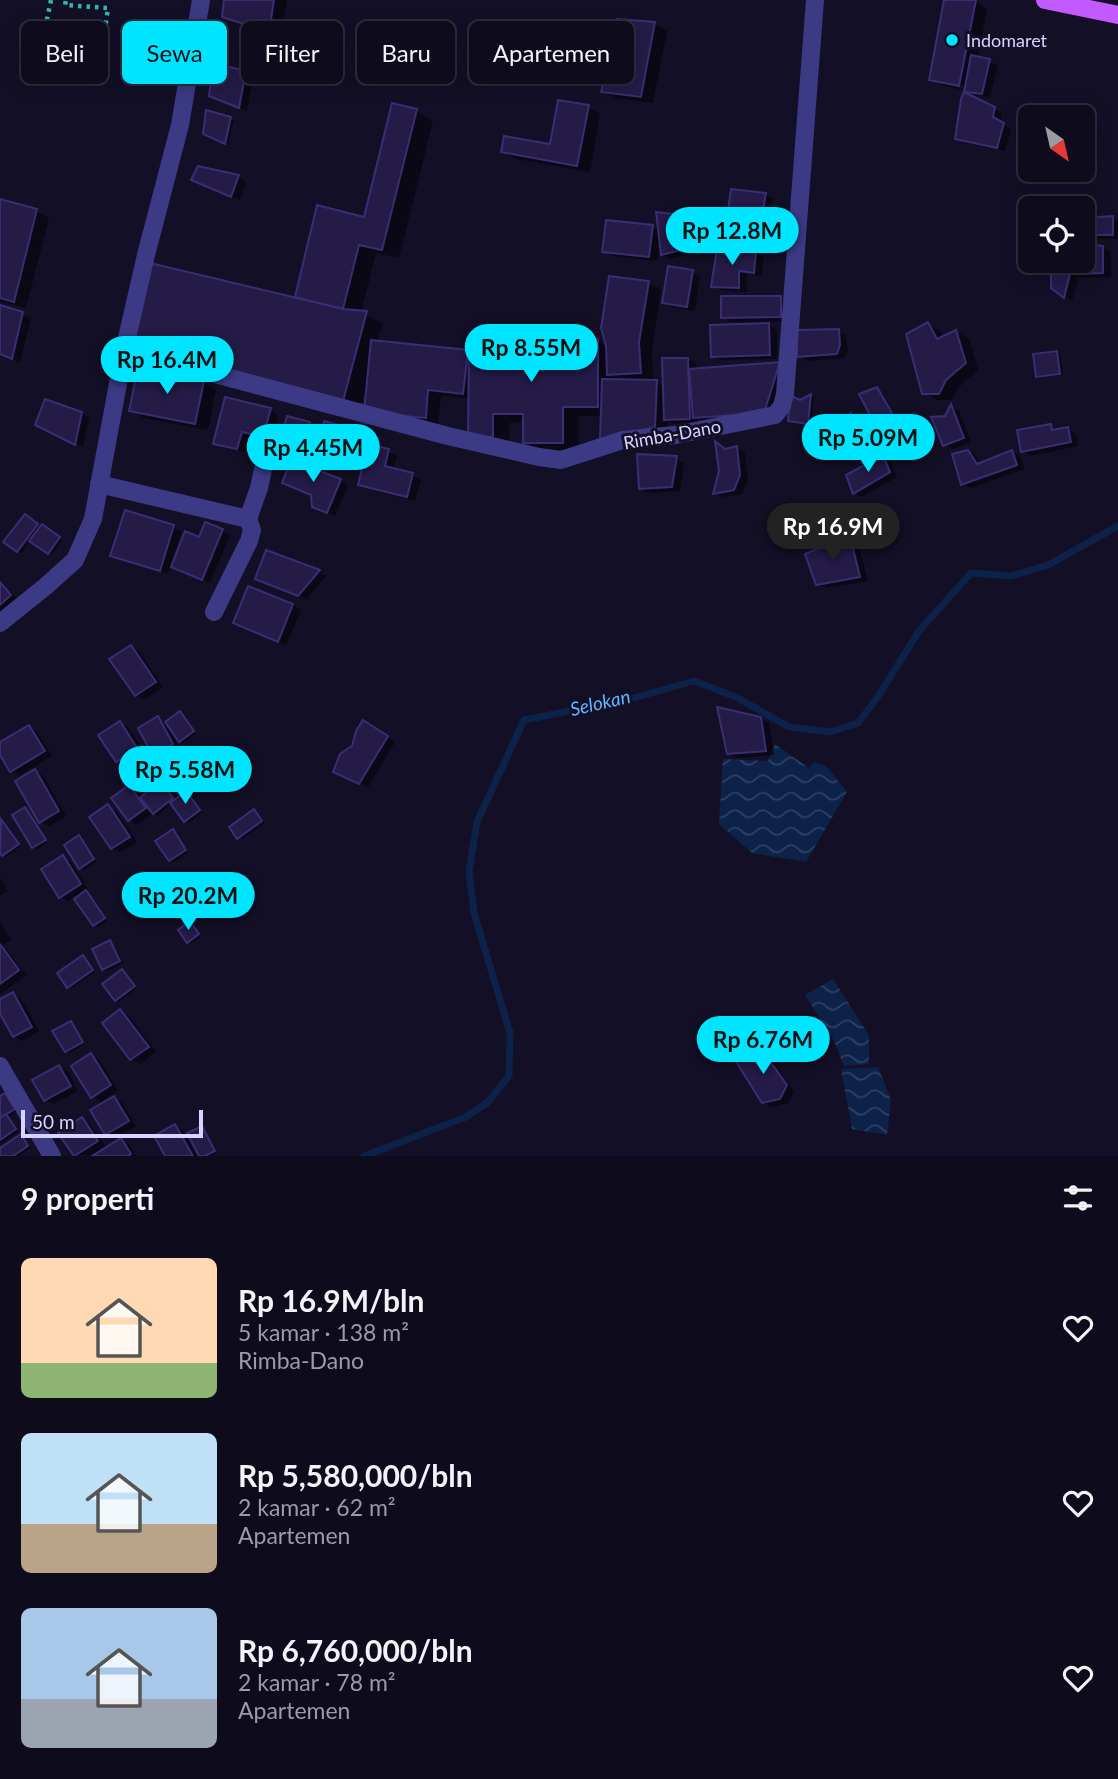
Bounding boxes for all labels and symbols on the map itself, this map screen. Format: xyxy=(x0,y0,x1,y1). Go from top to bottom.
place label: Indomaret xyxy=(966,29,1048,51)
marker: Indomaret xyxy=(944,32,960,48)
north arrow xyxy=(1018,105,1096,182)
pin: Rp 12.8M xyxy=(660,208,804,267)
pin: Rp 8.55M xyxy=(459,324,603,384)
pin: Rp 16.4M xyxy=(95,336,239,396)
pin: Rp 5.09M xyxy=(796,414,940,474)
street label: Rimba-Dano xyxy=(622,415,722,453)
pin: Rp 4.45M xyxy=(241,424,385,484)
pin: Rp 16.9M xyxy=(761,504,905,563)
water label: Selokan xyxy=(568,684,632,720)
pin: Rp 5.58M xyxy=(113,746,257,806)
pin: Rp 20.2M xyxy=(116,872,260,932)
pin: Rp 6.76M xyxy=(691,1016,835,1076)
scale bar xyxy=(21,1107,203,1139)

